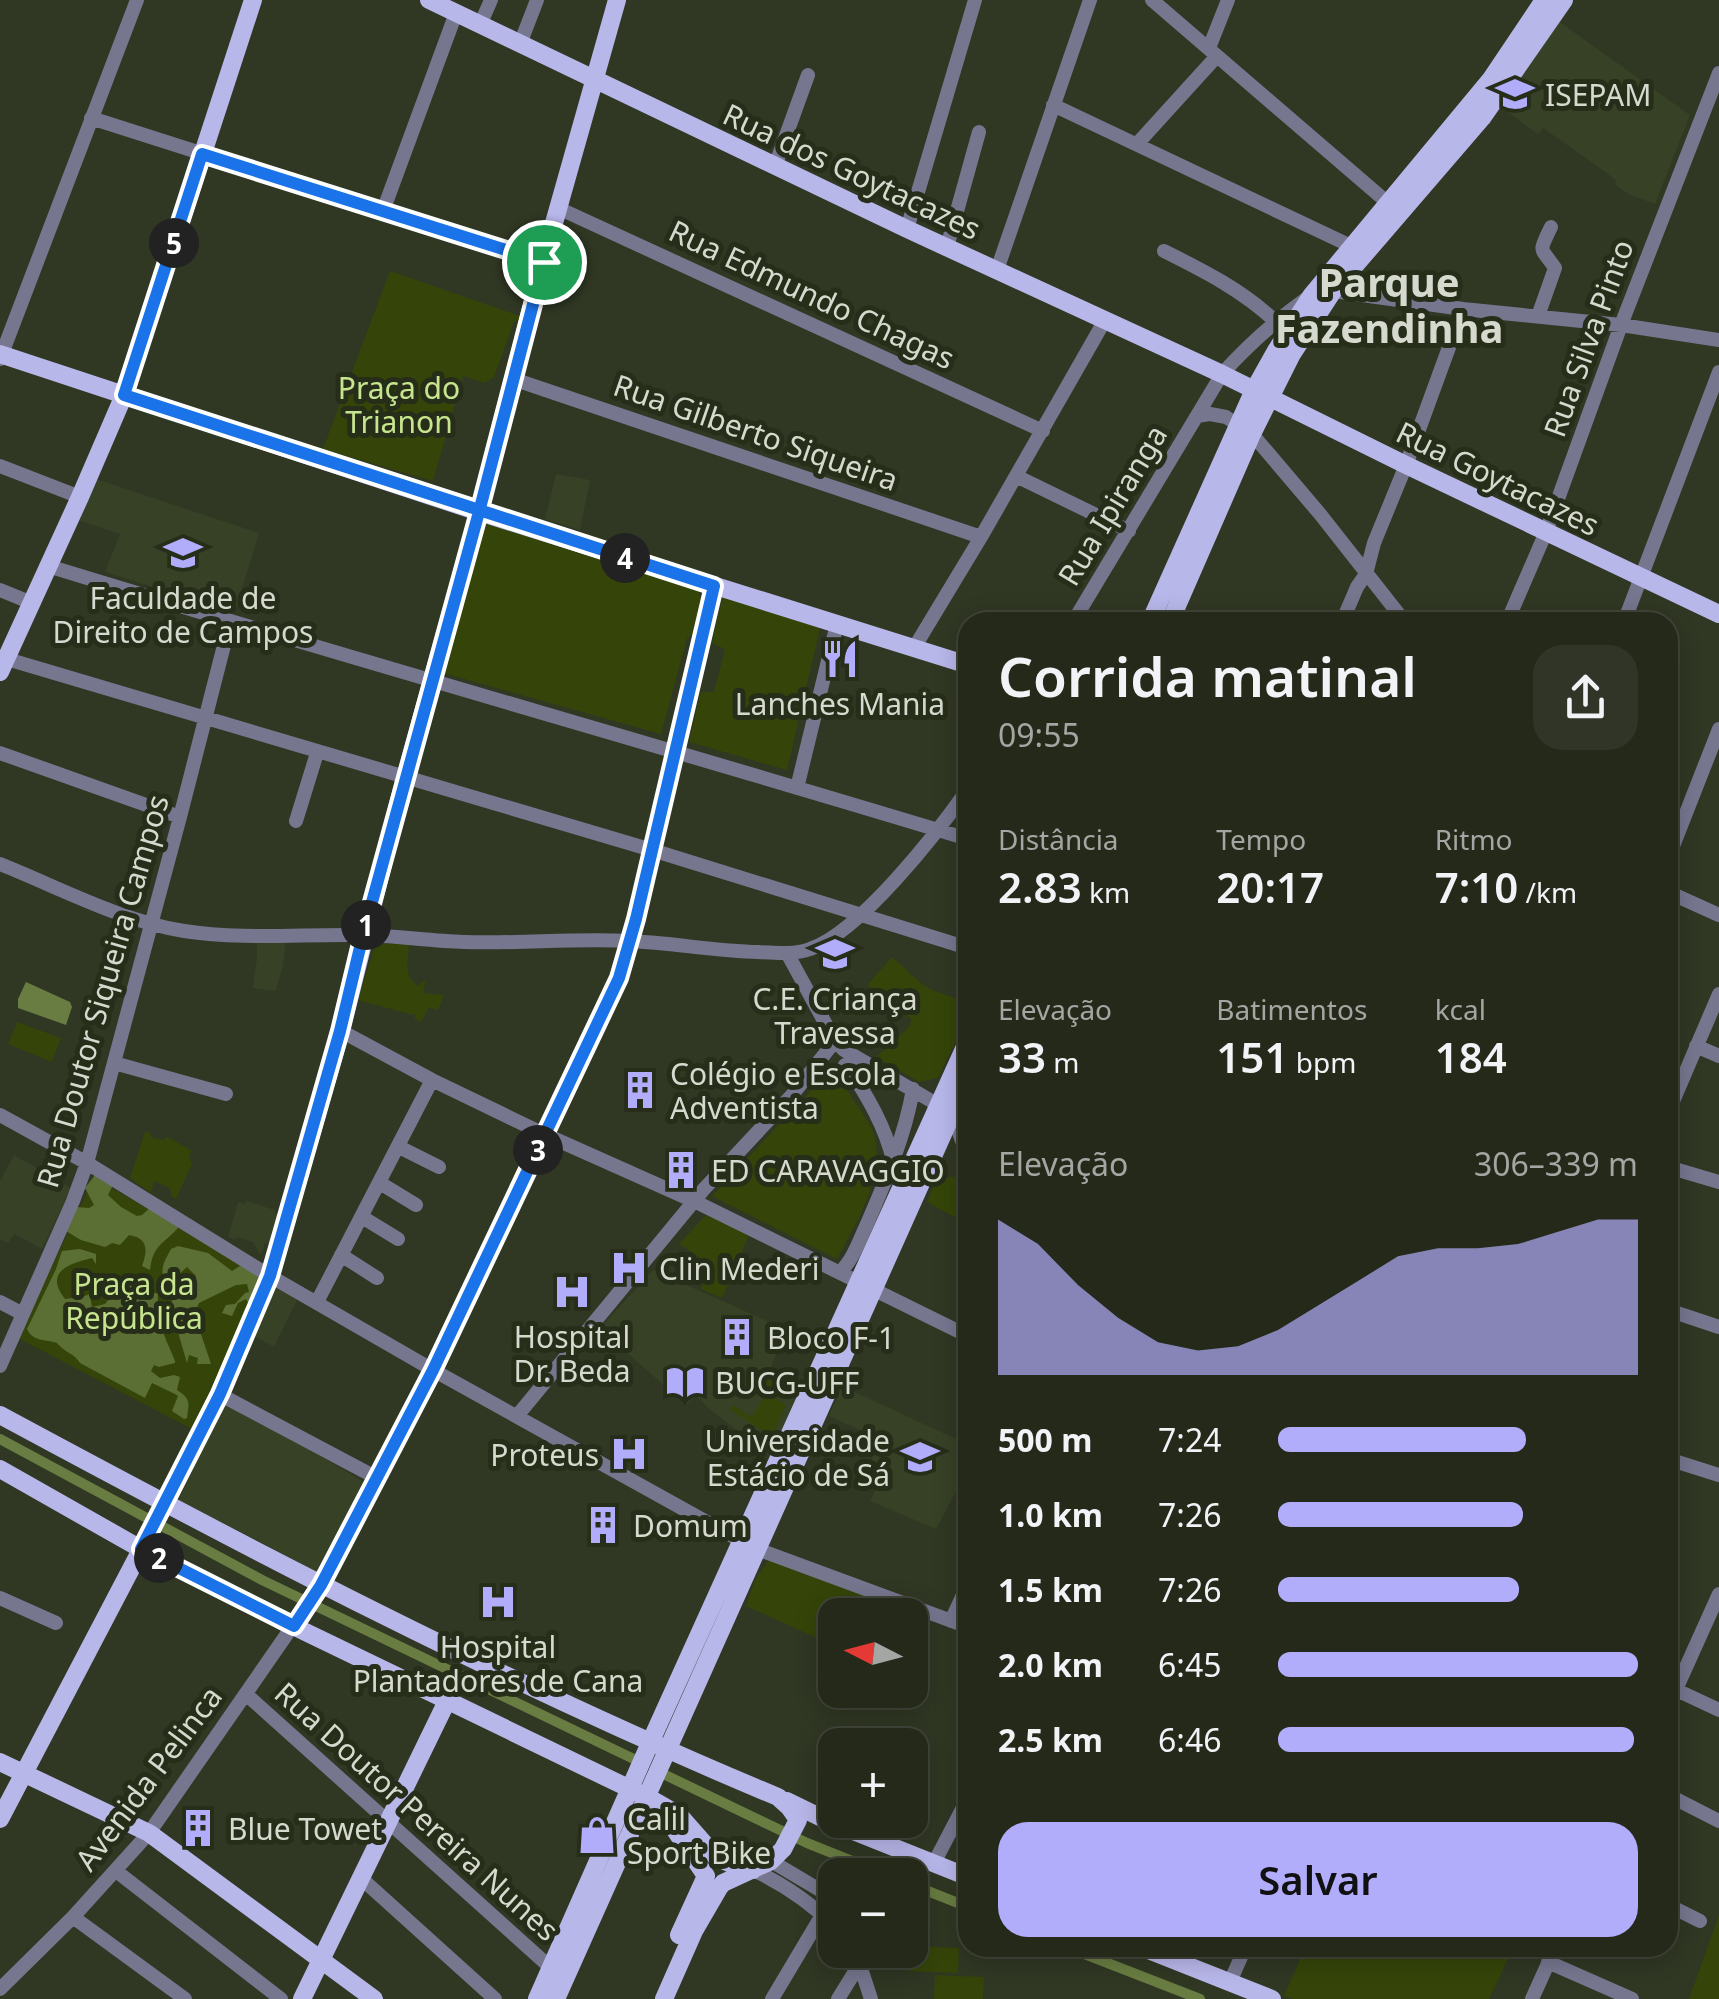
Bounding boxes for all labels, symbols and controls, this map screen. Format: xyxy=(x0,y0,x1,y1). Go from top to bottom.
school or university icon: ISEPAM xyxy=(1494,73,1536,115)
place label: ISEPAM xyxy=(1545,74,1651,115)
street label: Rua dos Goytacazes xyxy=(717,93,987,249)
street label: Rua Edmundo Chagas xyxy=(663,210,961,378)
pin: 5 xyxy=(149,218,199,268)
pin xyxy=(502,220,587,305)
text: 5 xyxy=(166,224,182,262)
street label: Rua Silva Pinto xyxy=(1533,234,1643,442)
icon: arrive xyxy=(517,235,572,290)
district label: Parque Fazendinha xyxy=(1275,254,1503,355)
street label: Rua Gilberto Siqueira xyxy=(608,364,904,500)
park label: Praça do Trianon xyxy=(338,367,460,442)
street label: Rua Goytacazes xyxy=(1390,411,1606,545)
street label: Rua Ipiranga xyxy=(1048,417,1176,593)
school or university icon: Faculdade de Direito de Campos xyxy=(162,532,204,574)
pin: 4 xyxy=(600,533,650,583)
text: 4 xyxy=(617,539,633,577)
place label: Faculdade de Direito de Campos xyxy=(53,577,313,652)
restaurant icon: Lanches Mania xyxy=(819,638,861,680)
text: Corrida matinal xyxy=(998,638,1417,713)
button: share xyxy=(1533,645,1638,750)
place label: Lanches Mania xyxy=(735,683,945,724)
text: 09:55 xyxy=(998,713,1080,756)
street label: Rua Doutor Siqueira Campos xyxy=(26,790,178,1192)
text: Distância xyxy=(998,820,1119,858)
text: Tempo xyxy=(1216,820,1306,858)
text: Ritmo xyxy=(1435,820,1513,858)
text: 2.83 xyxy=(998,858,1082,915)
text: 20:17 xyxy=(1216,858,1324,915)
text: 7:10 xyxy=(1435,858,1518,915)
text: km xyxy=(1082,873,1130,911)
text: /km xyxy=(1518,873,1577,911)
pin: 1 xyxy=(341,900,391,950)
text: 1 xyxy=(358,906,374,944)
school or university icon: C.E. Criança Travessa xyxy=(814,933,856,975)
place label: C.E. Criança Travessa xyxy=(752,978,918,1053)
text: Elevação xyxy=(998,990,1112,1028)
text: Batimentos xyxy=(1216,990,1367,1028)
text: kcal xyxy=(1435,990,1486,1028)
text: 33 xyxy=(998,1028,1046,1085)
text: 151 xyxy=(1216,1028,1288,1085)
text: 184 xyxy=(1435,1028,1507,1085)
text: m xyxy=(1046,1043,1080,1081)
text: bpm xyxy=(1288,1043,1356,1081)
place label: Colégio e Escola Adventista xyxy=(670,1053,897,1128)
building icon: Colégio e Escola Adventista xyxy=(619,1069,661,1111)
pin: 3 xyxy=(513,1125,563,1175)
text: 3 xyxy=(530,1131,546,1169)
text: Elevação xyxy=(998,1142,1128,1185)
text: 306–339 m xyxy=(1474,1142,1638,1185)
building icon: ED CARAVAGGIO xyxy=(660,1149,702,1191)
place label: ED CARAVAGGIO xyxy=(711,1150,945,1191)
hospital icon: Clin Mederi xyxy=(608,1247,650,1289)
place label: Clin Mederi xyxy=(659,1248,819,1289)
park label: Praça da República xyxy=(65,1263,203,1338)
hospital icon: Hospital Dr. Beda xyxy=(551,1271,593,1313)
place label: Hospital Dr. Beda xyxy=(513,1316,631,1391)
building icon: Bloco F-1 xyxy=(716,1316,758,1358)
place label: Bloco F-1 xyxy=(767,1317,895,1358)
library icon: BUCG-UFF xyxy=(664,1361,706,1403)
place label: BUCG-UFF xyxy=(715,1362,859,1403)
text: 500 m xyxy=(998,1418,1092,1461)
text: 7:24 xyxy=(1158,1418,1222,1461)
place label: Universidade Estácio de Sá xyxy=(704,1420,890,1495)
hospital icon: Proteus xyxy=(608,1433,650,1475)
place label: Proteus xyxy=(490,1434,599,1475)
school or university icon: Universidade Estácio de Sá xyxy=(899,1436,941,1478)
text: 1.0 km xyxy=(998,1493,1103,1536)
text: 7:26 xyxy=(1158,1493,1222,1536)
building icon: Domum xyxy=(582,1504,624,1546)
place label: Domum xyxy=(633,1505,748,1546)
pin: 2 xyxy=(134,1533,184,1583)
text: 2 xyxy=(151,1539,167,1577)
text: 1.5 km xyxy=(998,1568,1103,1611)
text: 7:26 xyxy=(1158,1568,1222,1611)
hospital icon: Hospital Plantadores de Cana xyxy=(477,1581,519,1623)
north arrow xyxy=(818,1598,928,1708)
map controls xyxy=(818,1598,928,1968)
place label: Hospital Plantadores de Cana xyxy=(353,1626,643,1701)
text: 2.0 km xyxy=(998,1643,1103,1686)
text: 6:45 xyxy=(1158,1643,1222,1686)
street label: Rua Doutor Pereira Nunes xyxy=(266,1672,568,1950)
street label: Avenida Pelinca xyxy=(65,1677,231,1879)
text: 2.5 km xyxy=(998,1718,1103,1761)
text: 6:46 xyxy=(1158,1718,1222,1761)
button: + xyxy=(818,1728,928,1838)
place label: Calil Sport Bike xyxy=(627,1798,771,1873)
building icon: Blue Towet xyxy=(177,1807,219,1849)
place label: Blue Towet xyxy=(228,1808,382,1849)
shop icon: Calil Sport Bike xyxy=(576,1814,618,1856)
button: Salvar xyxy=(998,1822,1638,1937)
button: − xyxy=(818,1858,928,1968)

